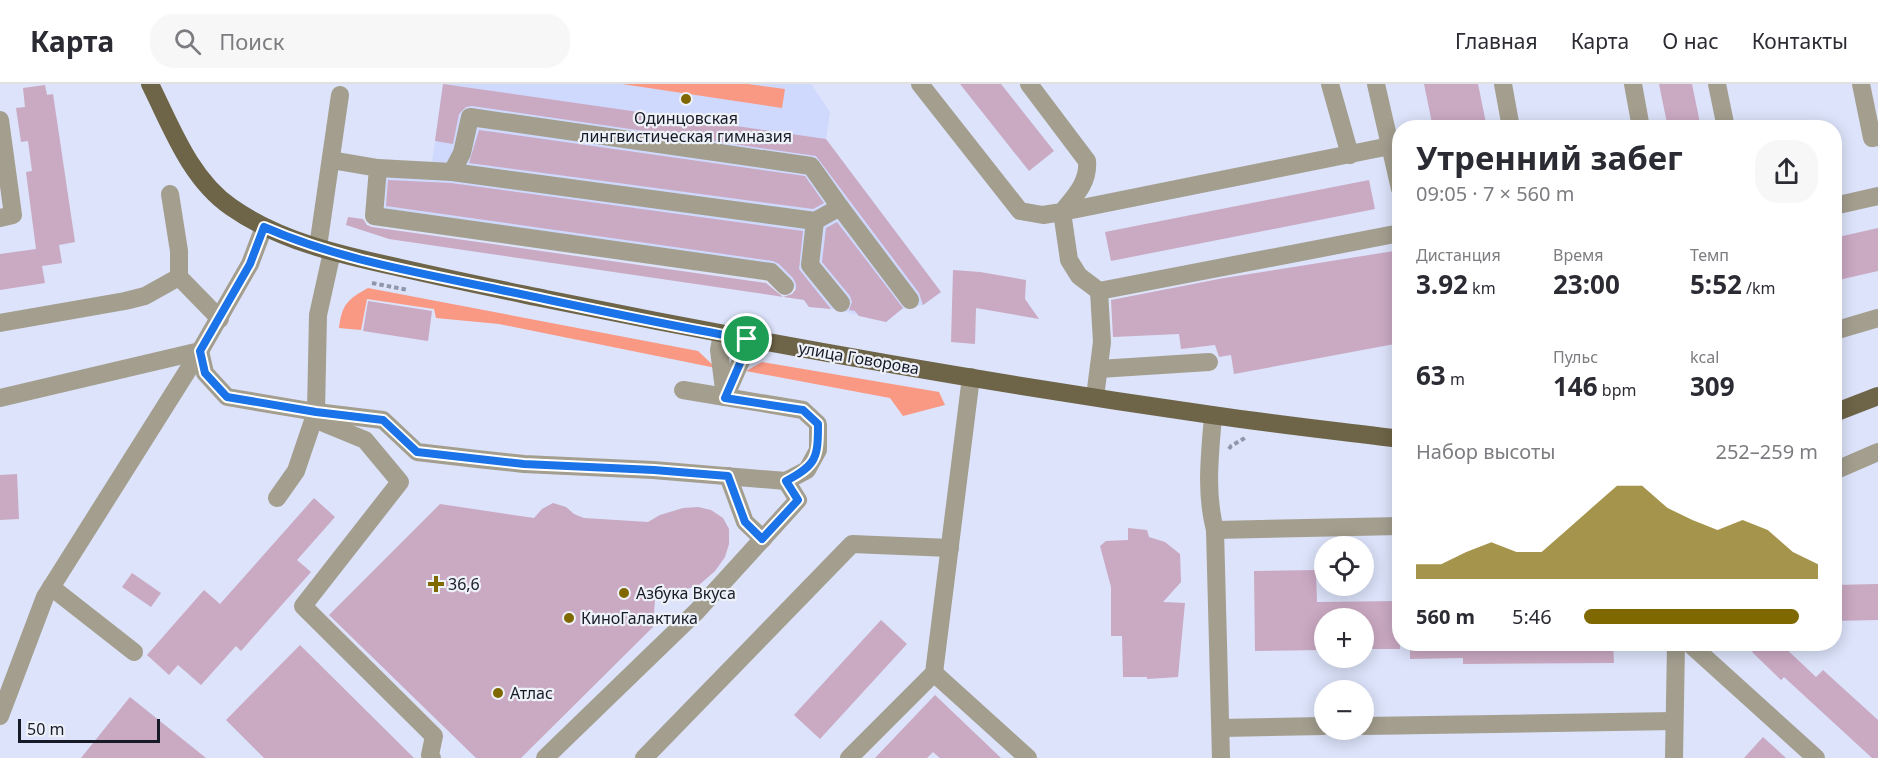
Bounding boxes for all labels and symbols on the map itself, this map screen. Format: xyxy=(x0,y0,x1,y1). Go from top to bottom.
marker: Одинцовская лингвистическая гимназия xyxy=(679,92,693,106)
place label: Одинцовская лингвистическая гимназия xyxy=(580,107,792,147)
pin xyxy=(721,313,772,364)
street label: улица Говорова xyxy=(797,337,921,379)
place label: 36,6 xyxy=(448,573,480,595)
marker: 36,6 xyxy=(429,577,443,591)
place label: Азбука Вкуса xyxy=(636,582,736,604)
marker: Азбука Вкуса xyxy=(617,586,631,600)
place label: КиноГалактика xyxy=(581,607,698,629)
marker: КиноГалактика xyxy=(562,611,576,625)
place label: Атлас xyxy=(510,682,553,704)
marker: Атлас xyxy=(491,686,505,700)
scale bar xyxy=(18,716,160,744)

